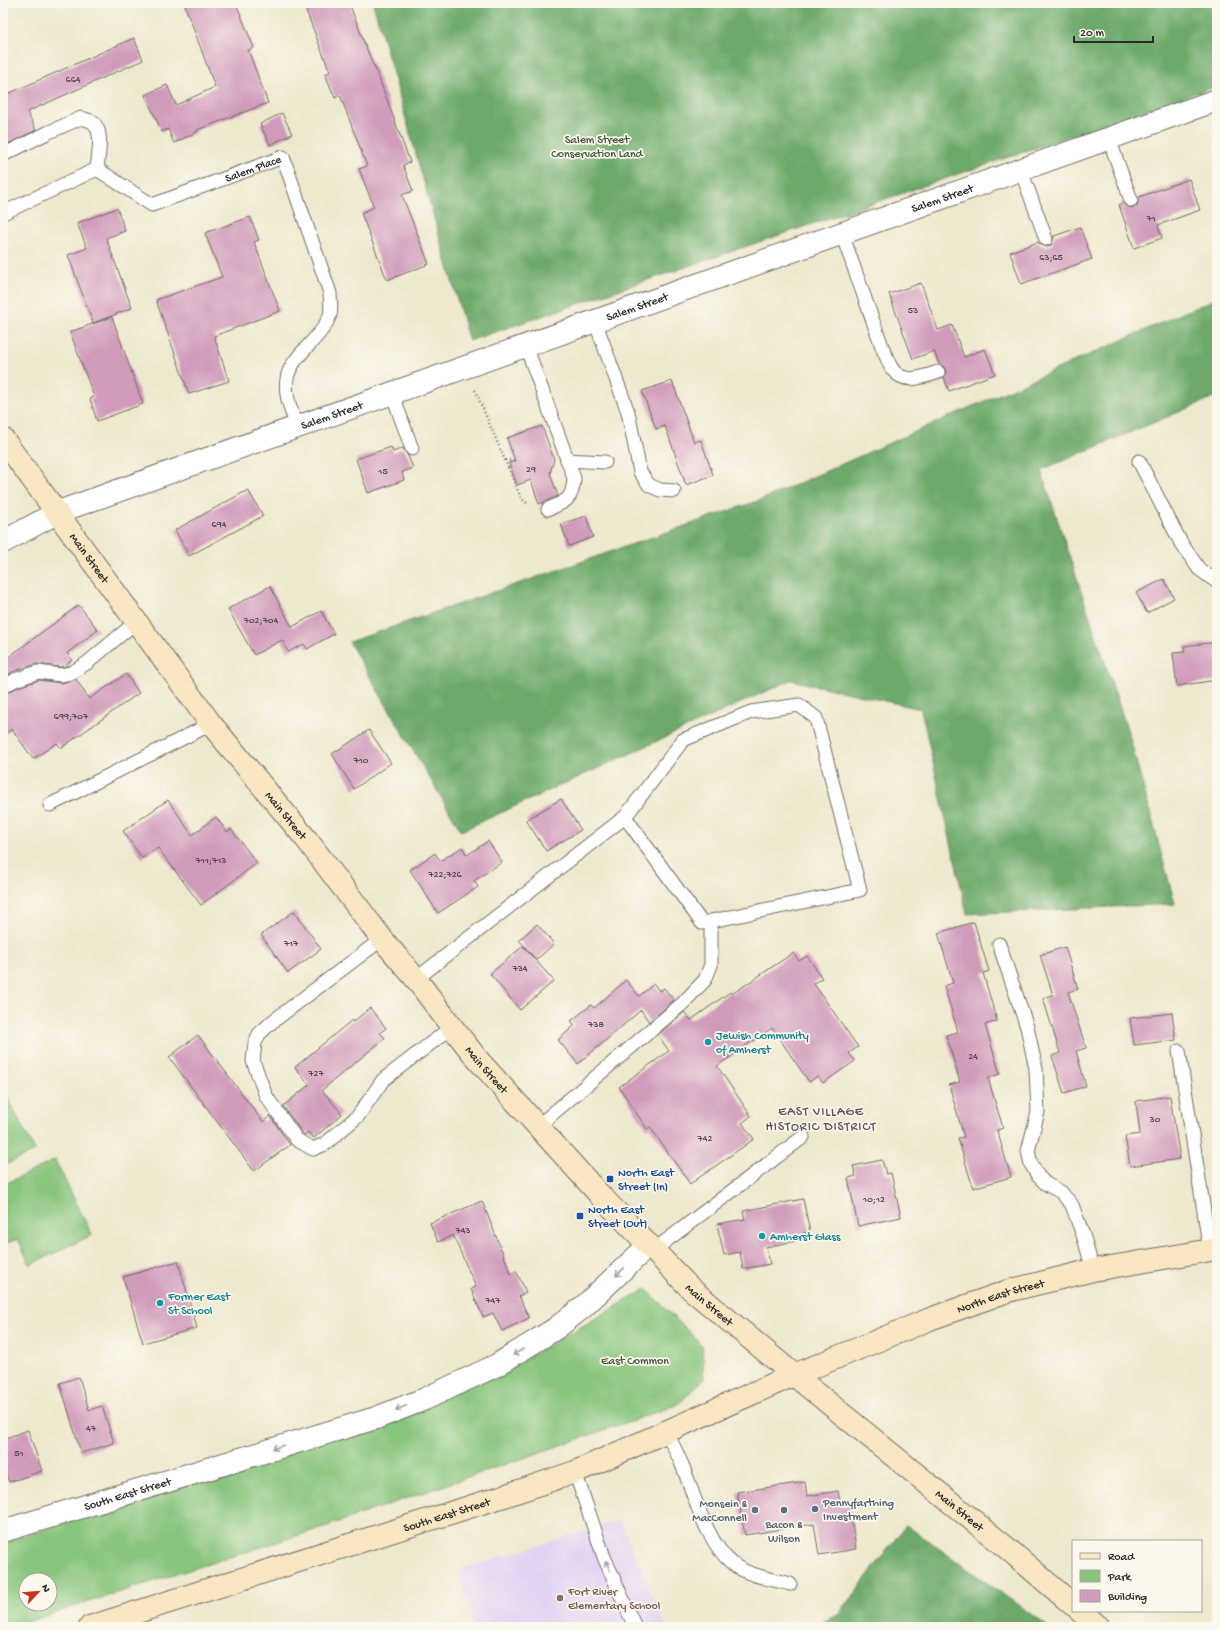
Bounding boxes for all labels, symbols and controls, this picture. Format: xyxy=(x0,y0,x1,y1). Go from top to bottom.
scale bar xyxy=(1074,18,1153,44)
text: 20 m xyxy=(1080,27,1105,41)
house number: 664 xyxy=(66,74,81,86)
park label: Salem Street Conservation Land xyxy=(551,134,644,162)
street label: Salem Place xyxy=(224,153,284,187)
street label: Salem Street xyxy=(910,182,977,217)
house number: 71 xyxy=(1145,213,1156,225)
house number: 63;65 xyxy=(1039,252,1063,264)
street label: Salem Street xyxy=(605,290,671,326)
house number: 53 xyxy=(908,305,918,317)
street label: Salem Street xyxy=(300,399,366,434)
house number: 29 xyxy=(526,464,536,476)
house number: 15 xyxy=(377,466,388,478)
house number: 694 xyxy=(212,519,227,531)
street label: Main Street xyxy=(65,531,111,587)
house number: 702;704 xyxy=(243,615,279,627)
house number: 699;707 xyxy=(54,711,89,723)
house number: 710 xyxy=(353,755,369,767)
street label: Main Street xyxy=(261,789,309,844)
house number: 711;713 xyxy=(195,855,226,867)
house number: 722;726 xyxy=(427,869,463,881)
house number: 717 xyxy=(283,938,299,950)
house number: 734 xyxy=(511,963,528,975)
house number: 738 xyxy=(587,1019,604,1031)
place label: Jewish Community of Amherst xyxy=(716,1030,809,1058)
marker: Jewish Community of Amherst xyxy=(703,1037,713,1047)
street label: Main Street xyxy=(461,1044,511,1098)
house number: 24 xyxy=(968,1051,978,1063)
house number: 727 xyxy=(307,1068,324,1080)
district label: EAST VILLAGE HISTORIC DISTRICT xyxy=(765,1105,877,1135)
house number: 30 xyxy=(1149,1114,1161,1126)
house number: 742 xyxy=(697,1133,713,1145)
place label: North East Street (In) xyxy=(618,1167,675,1195)
marker: North East Street (In) xyxy=(605,1174,615,1184)
house number: 10;12 xyxy=(862,1194,885,1206)
place label: North East Street (Out) xyxy=(588,1204,647,1232)
marker: North East Street (Out) xyxy=(575,1211,585,1221)
house number: 743 xyxy=(454,1225,471,1237)
marker: Amherst Glass xyxy=(757,1231,767,1241)
place label: Amherst Glass xyxy=(770,1231,841,1245)
one-way arrow xyxy=(615,1267,625,1277)
street label: North East Street xyxy=(955,1277,1047,1318)
street label: Main Street xyxy=(681,1282,736,1331)
place label: Former East St School xyxy=(167,1291,231,1319)
house number: 747 xyxy=(484,1295,501,1307)
marker: Former East St School xyxy=(155,1298,165,1308)
one-way arrow xyxy=(512,1348,524,1356)
park label: East Common xyxy=(601,1355,669,1369)
one-way arrow xyxy=(396,1404,408,1412)
house number: 47 xyxy=(86,1423,97,1435)
one-way arrow xyxy=(271,1444,284,1451)
house number: 51 xyxy=(14,1448,24,1460)
street label: South East Street xyxy=(83,1475,174,1515)
street label: Main Street xyxy=(932,1488,987,1536)
street label: South East Street xyxy=(402,1495,493,1536)
place label: Pennyfarthing Investment xyxy=(822,1497,894,1525)
place label: Monsein & MacConnell xyxy=(692,1498,747,1526)
marker: Pennyfarthing Investment xyxy=(810,1504,820,1514)
marker: Monsein & MacConnell xyxy=(750,1505,760,1515)
marker: Bacon & Wilson xyxy=(779,1505,789,1515)
place label: Bacon & Wilson xyxy=(764,1519,803,1547)
legend xyxy=(1072,1540,1202,1612)
text: Road xyxy=(1108,1551,1135,1565)
one-way arrow xyxy=(604,1560,611,1572)
text: Park xyxy=(1107,1571,1133,1585)
north arrow xyxy=(18,1572,58,1612)
text: N xyxy=(38,1583,52,1594)
place label: Fort River Elementary School xyxy=(567,1586,661,1614)
text: Building xyxy=(1107,1591,1147,1605)
marker: Fort River Elementary School xyxy=(555,1593,565,1603)

